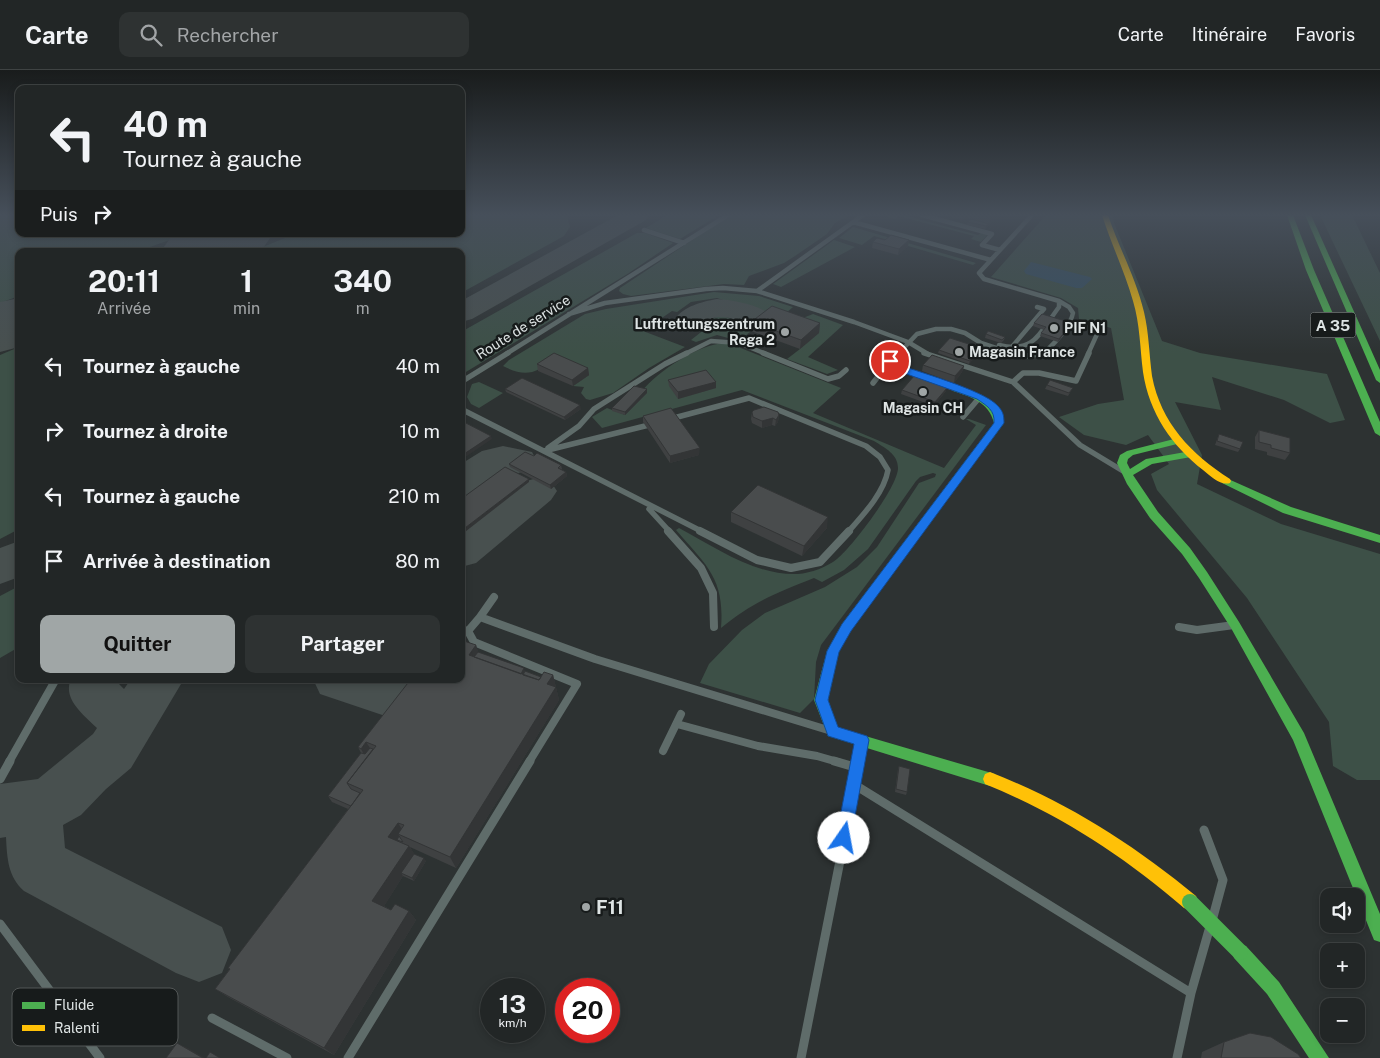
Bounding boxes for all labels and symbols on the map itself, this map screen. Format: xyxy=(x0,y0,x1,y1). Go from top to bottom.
street label: Route de service xyxy=(473,292,573,362)
road number: A 35 xyxy=(1310,312,1356,338)
place label: Luftrettungszentrum Rega 2 xyxy=(634,316,775,348)
place label: PIF N1 xyxy=(1064,320,1106,336)
marker: PIF N1 xyxy=(1048,322,1060,334)
marker: Luftrettungszentrum Rega 2 xyxy=(779,326,791,338)
pin xyxy=(869,340,911,382)
place label: Magasin France xyxy=(969,344,1075,360)
marker: Magasin France xyxy=(953,346,965,358)
marker: Magasin CH xyxy=(917,386,929,398)
place label: Magasin CH xyxy=(883,400,963,416)
position arrow xyxy=(817,811,869,863)
place label: F11 xyxy=(596,896,624,918)
marker: F11 xyxy=(580,901,592,913)
speed limit sign: 20 xyxy=(555,978,620,1043)
legend xyxy=(12,988,178,1046)
text: Fluide xyxy=(54,997,94,1013)
text: Ralenti xyxy=(54,1020,100,1036)

